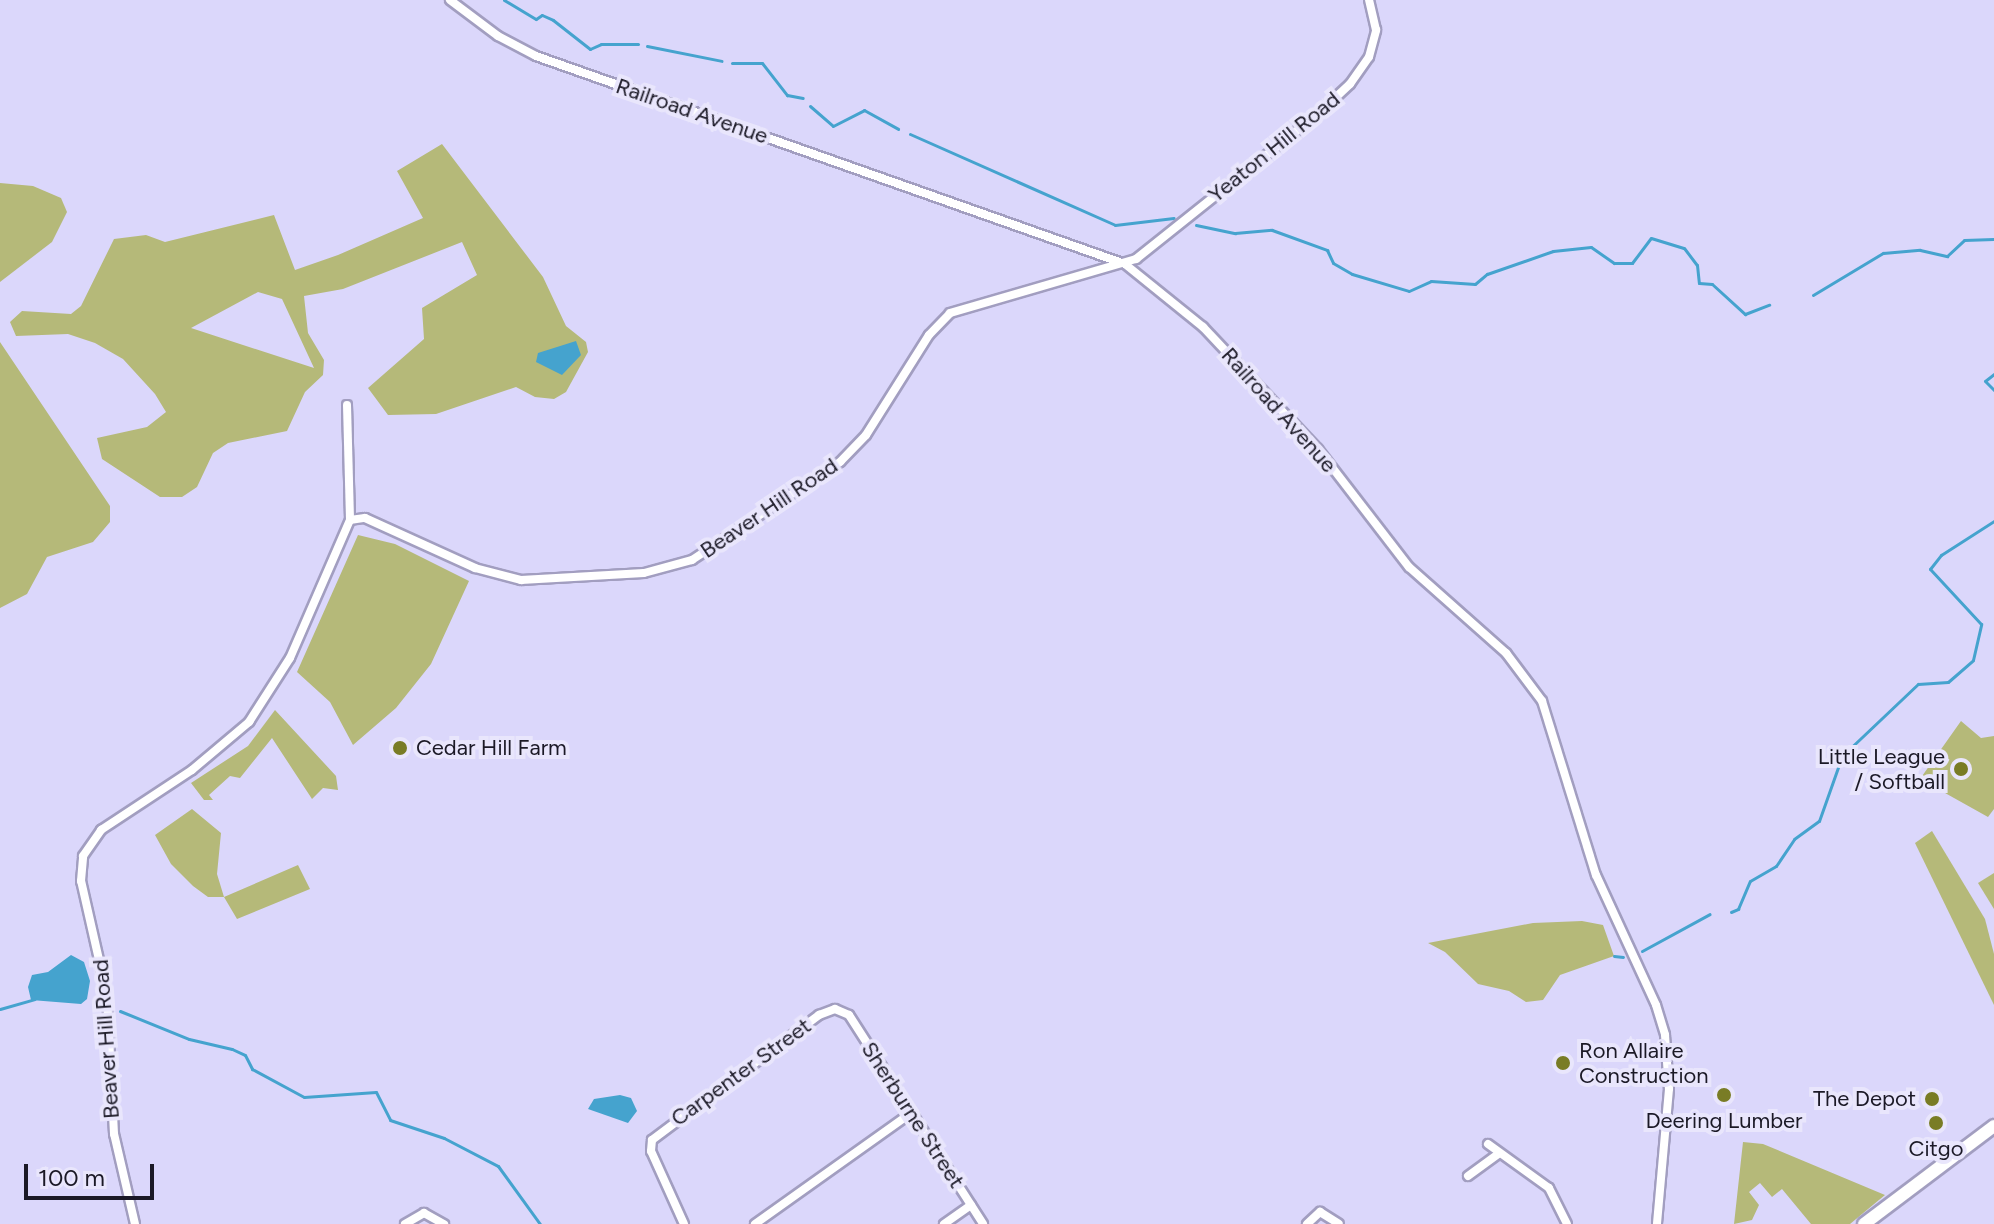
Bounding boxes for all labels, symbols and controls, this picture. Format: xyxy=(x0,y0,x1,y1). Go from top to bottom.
street label: Railroad Avenue xyxy=(612,73,772,149)
street label: Yeaton Hill Road xyxy=(1203,86,1345,208)
street label: Railroad Avenue xyxy=(1216,342,1342,478)
street label: Beaver Hill Road xyxy=(695,452,843,564)
place label: Cedar Hill Farm xyxy=(416,735,567,761)
marker: Cedar Hill Farm xyxy=(391,739,409,757)
place label: Little League / Softball xyxy=(1818,743,1945,794)
marker: Little League / Softball xyxy=(1952,760,1970,778)
street label: Beaver Hill Road xyxy=(87,958,125,1120)
street label: Carpenter Street xyxy=(666,1012,816,1132)
street label: Sherburne Street xyxy=(856,1037,970,1193)
place label: Ron Allaire Construction xyxy=(1579,1037,1709,1088)
marker: Ron Allaire Construction xyxy=(1554,1054,1572,1072)
marker: Deering Lumber xyxy=(1715,1086,1733,1104)
place label: The Depot xyxy=(1813,1086,1916,1112)
marker: The Depot xyxy=(1923,1090,1941,1108)
place label: Deering Lumber xyxy=(1645,1108,1803,1134)
marker: Citgo xyxy=(1927,1114,1945,1132)
place label: Citgo xyxy=(1909,1136,1963,1162)
scale bar xyxy=(28,1148,158,1198)
text: 100 m xyxy=(38,1163,105,1192)

